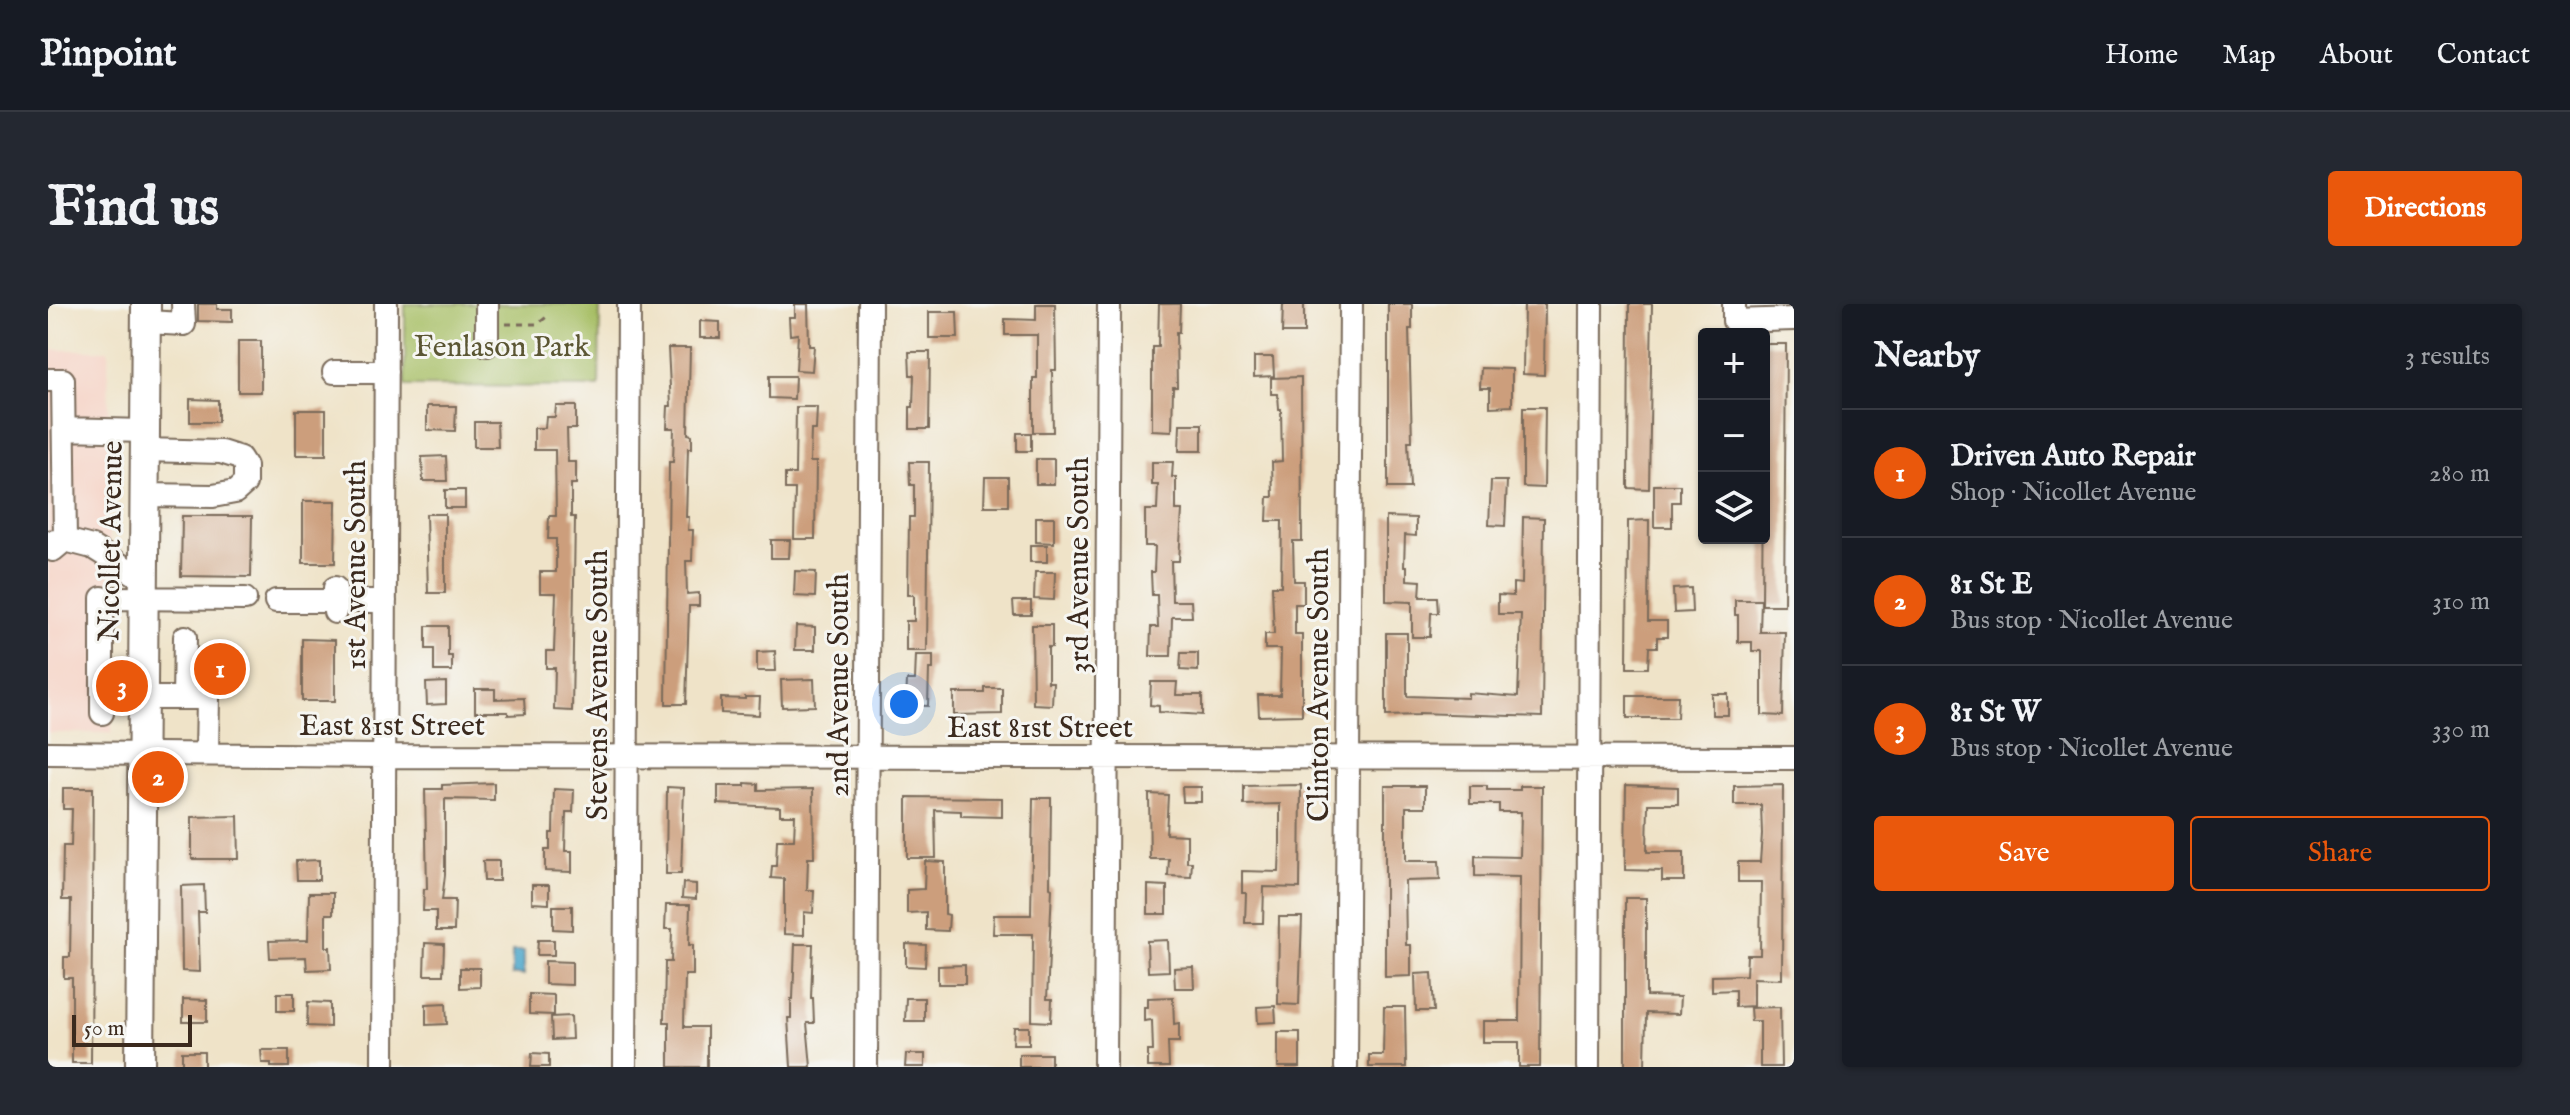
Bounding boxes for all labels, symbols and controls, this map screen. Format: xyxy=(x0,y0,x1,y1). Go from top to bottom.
text: Pinpoint xyxy=(40,31,177,79)
text: Home xyxy=(2105,38,2178,73)
text: Map xyxy=(2222,38,2276,73)
text: About xyxy=(2320,38,2393,73)
text: Contact xyxy=(2437,38,2530,73)
button: Directions xyxy=(2328,171,2522,246)
text: Find us xyxy=(48,173,219,244)
map controls xyxy=(1698,328,1770,544)
button: + xyxy=(1698,328,1770,400)
park label: Fenlason Park xyxy=(414,329,591,367)
text: Nearby xyxy=(1874,335,1980,378)
text: 3 results xyxy=(2405,340,2490,373)
button: − xyxy=(1698,400,1770,472)
text: Driven Auto Repair xyxy=(1950,438,2196,476)
street label: Nicollet Avenue xyxy=(91,440,133,642)
street label: 3rd Avenue South xyxy=(1061,457,1099,673)
text: 1 xyxy=(1895,457,1905,490)
text: 280 m xyxy=(2429,457,2490,490)
street label: 1st Avenue South xyxy=(338,460,376,670)
button: layers xyxy=(1698,472,1770,544)
text: Shop · Nicollet Avenue xyxy=(1950,476,2197,509)
street label: Clinton Avenue South xyxy=(1301,548,1339,822)
street label: Stevens Avenue South xyxy=(580,549,618,820)
text: 81 St E xyxy=(1950,566,2033,604)
street label: 2nd Avenue South xyxy=(821,573,859,797)
text: 2 xyxy=(1894,585,1906,618)
text: 310 m xyxy=(2432,585,2490,618)
text: Bus stop · Nicollet Avenue xyxy=(1950,604,2233,637)
pin: 1 xyxy=(194,639,246,699)
pin: 3 xyxy=(96,656,148,716)
your location xyxy=(884,684,924,724)
text: 81 St W xyxy=(1950,694,2040,732)
street label: East 81st Street xyxy=(299,708,485,746)
street label: East 81st Street xyxy=(947,710,1133,748)
text: 3 xyxy=(1895,713,1905,746)
text: 330 m xyxy=(2432,713,2490,746)
text: Bus stop · Nicollet Avenue xyxy=(1950,732,2233,765)
pin: 2 xyxy=(132,747,184,807)
button: Save xyxy=(1874,816,2174,891)
button: Share xyxy=(2190,816,2490,891)
scale bar xyxy=(72,1011,192,1047)
text: 50 m xyxy=(84,1015,125,1043)

